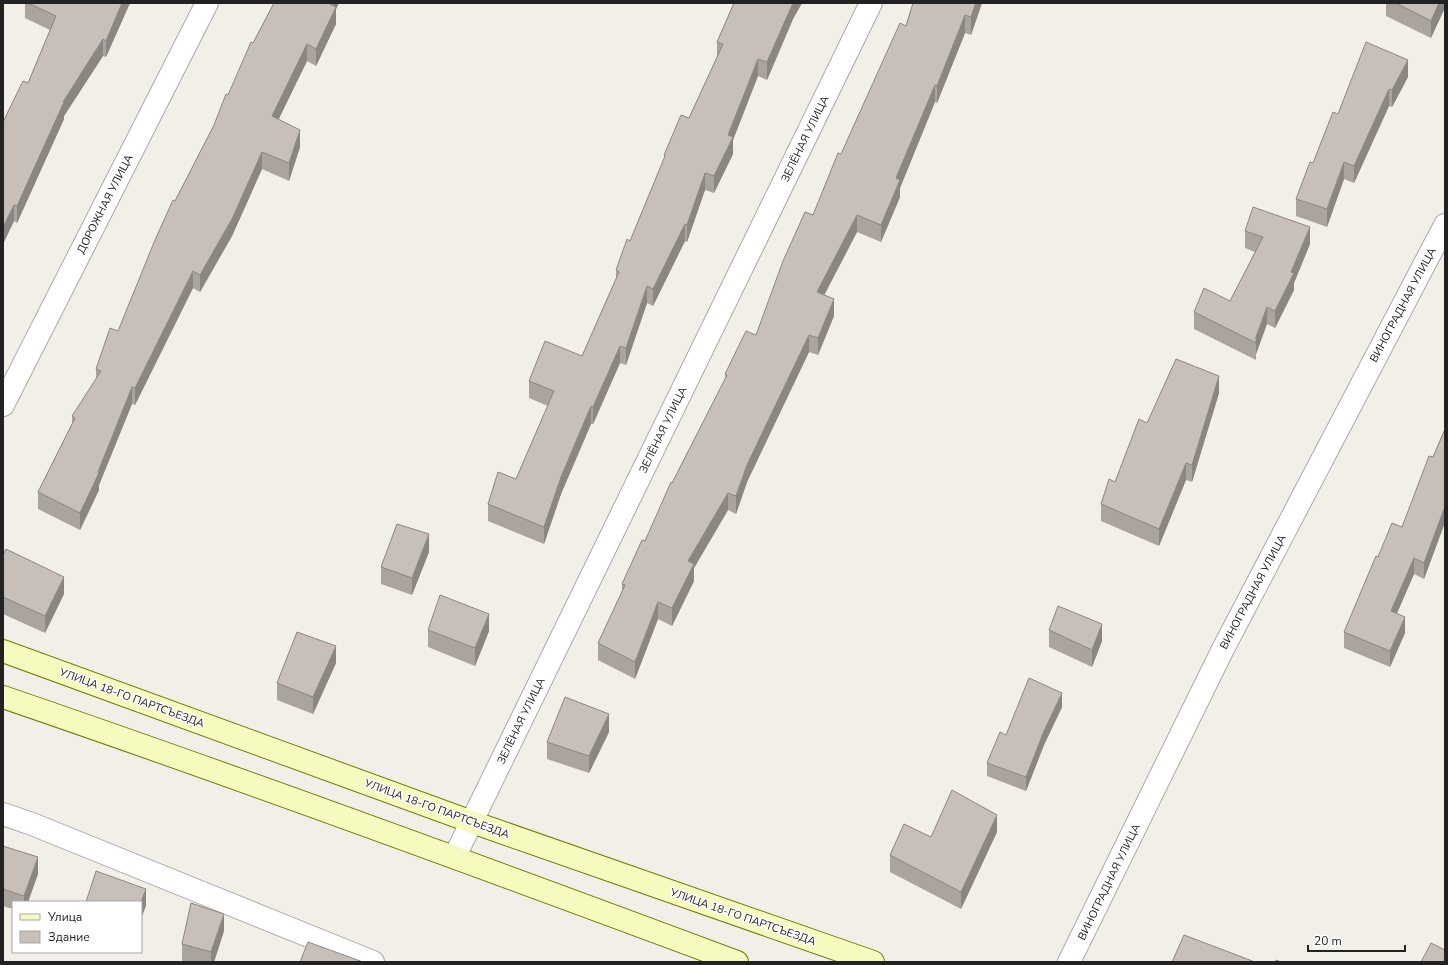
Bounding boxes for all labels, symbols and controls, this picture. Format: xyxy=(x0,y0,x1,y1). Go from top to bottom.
street label: ЗЕЛЁНАЯ УЛИЦА xyxy=(778,93,832,185)
street label: ДОРОЖНАЯ УЛИЦА xyxy=(73,152,137,256)
street label: ВИНОГРАДНАЯ УЛИЦА xyxy=(1366,245,1440,365)
street label: ЗЕЛЁНАЯ УЛИЦА xyxy=(636,384,690,476)
street label: ВИНОГРАДНАЯ УЛИЦА xyxy=(1216,532,1290,652)
street label: УЛИЦА 18-ГО ПАРТСЪЕЗДА xyxy=(57,664,207,731)
street label: ЗЕЛЁНАЯ УЛИЦА xyxy=(494,675,548,767)
street label: УЛИЦА 18-ГО ПАРТСЪЕЗДА xyxy=(362,775,512,842)
street label: ВИНОГРАДНАЯ УЛИЦА xyxy=(1074,821,1144,943)
street label: УЛИЦА 18-ГО ПАРТСЪЕЗДА xyxy=(667,885,818,949)
legend xyxy=(12,901,142,953)
text: Улица xyxy=(47,909,82,925)
scale bar xyxy=(1308,927,1405,953)
text: Здание xyxy=(48,929,90,945)
text: 20 m xyxy=(1314,933,1342,949)

